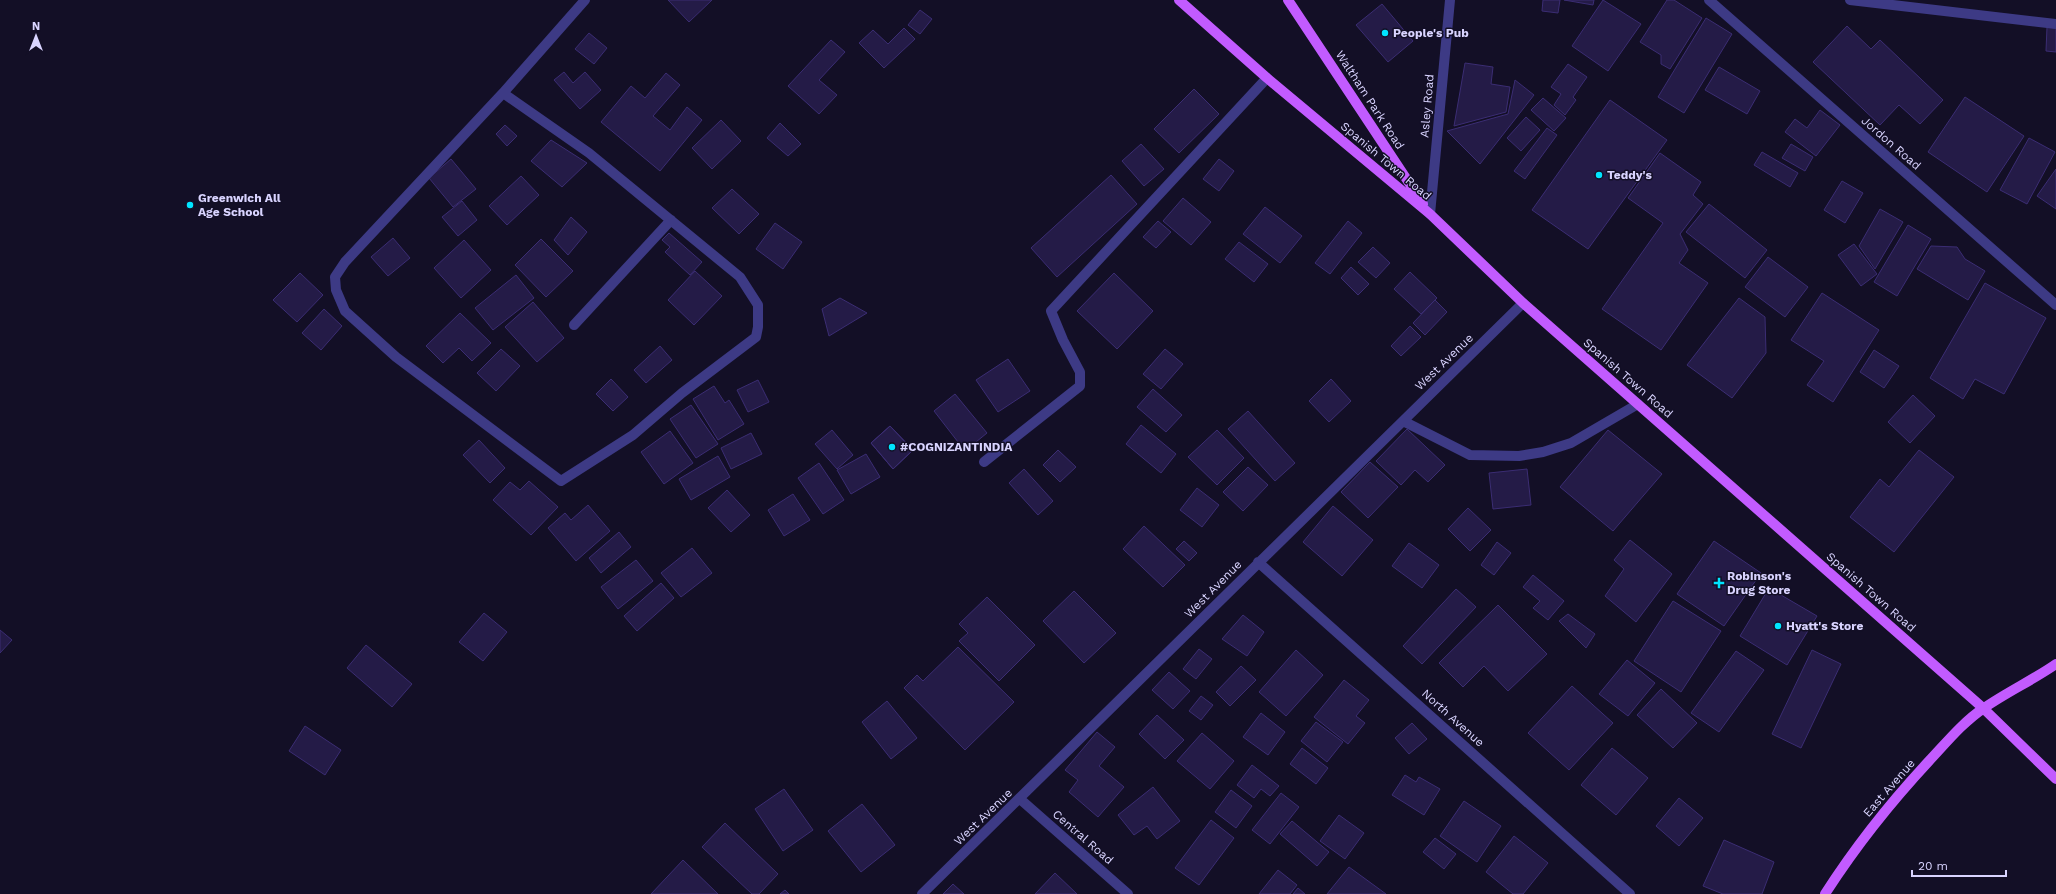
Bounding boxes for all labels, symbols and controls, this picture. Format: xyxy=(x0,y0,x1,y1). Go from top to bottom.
north arrow xyxy=(16,16,56,56)
text: N xyxy=(32,20,40,33)
place label: People's Pub xyxy=(1393,26,1469,40)
marker: People's Pub xyxy=(1380,28,1390,38)
street label: Waltham Park Road xyxy=(1333,48,1407,152)
street label: Asley Road xyxy=(1417,74,1437,138)
street label: Jordon Road xyxy=(1858,113,1924,173)
street label: Spanish Town Road xyxy=(1338,119,1434,203)
place label: Teddy's xyxy=(1607,168,1652,182)
marker: Teddy's xyxy=(1594,170,1604,180)
place label: Greenwich All Age School xyxy=(198,191,281,219)
marker: Greenwich All Age School xyxy=(185,200,195,210)
street label: West Avenue xyxy=(1412,331,1476,393)
street label: Spanish Town Road xyxy=(1580,335,1676,421)
place label: #COGNIZANTINDIA xyxy=(900,440,1013,454)
marker: #COGNIZANTINDIA xyxy=(887,442,897,452)
street label: Spanish Town Road xyxy=(1823,549,1919,635)
street label: West Avenue xyxy=(1181,557,1245,621)
place label: Robinson's Drug Store xyxy=(1727,569,1792,597)
marker: Robinson's Drug Store xyxy=(1714,578,1724,588)
place label: Hyatt's Store xyxy=(1786,619,1863,633)
marker: Hyatt's Store xyxy=(1773,621,1783,631)
street label: North Avenue xyxy=(1419,686,1487,750)
street label: East Avenue xyxy=(1860,756,1918,820)
street label: West Avenue xyxy=(951,786,1015,848)
street label: Central Road xyxy=(1050,807,1116,867)
scale bar xyxy=(1912,852,2006,878)
text: 20 m xyxy=(1918,859,1948,873)

